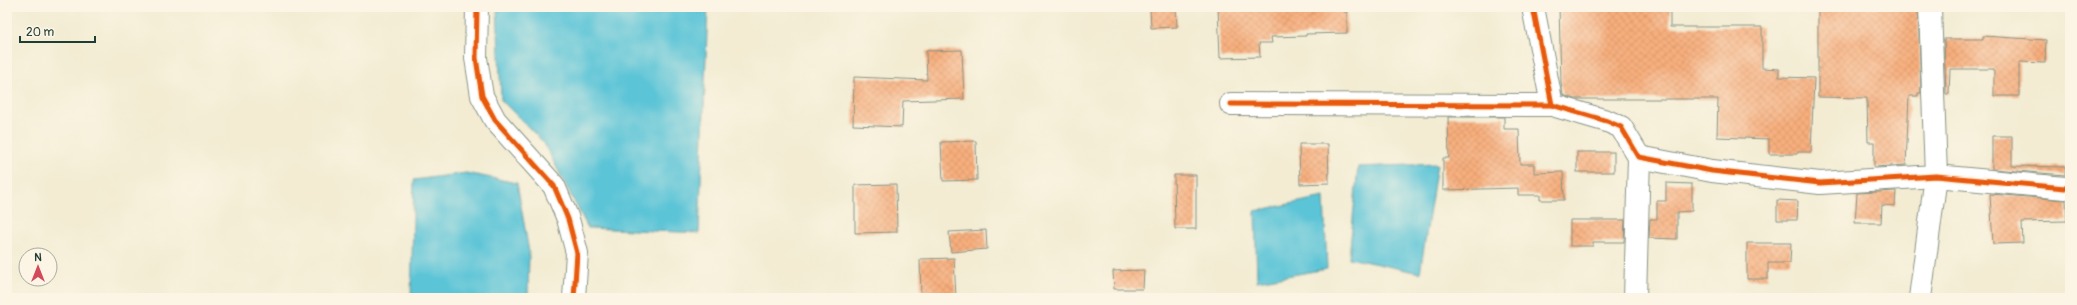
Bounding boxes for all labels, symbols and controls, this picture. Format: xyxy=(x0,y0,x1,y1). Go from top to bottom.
scale bar xyxy=(20,18,95,44)
text: 20 m xyxy=(26,25,55,40)
north arrow xyxy=(18,247,58,287)
text: N xyxy=(34,251,42,264)

